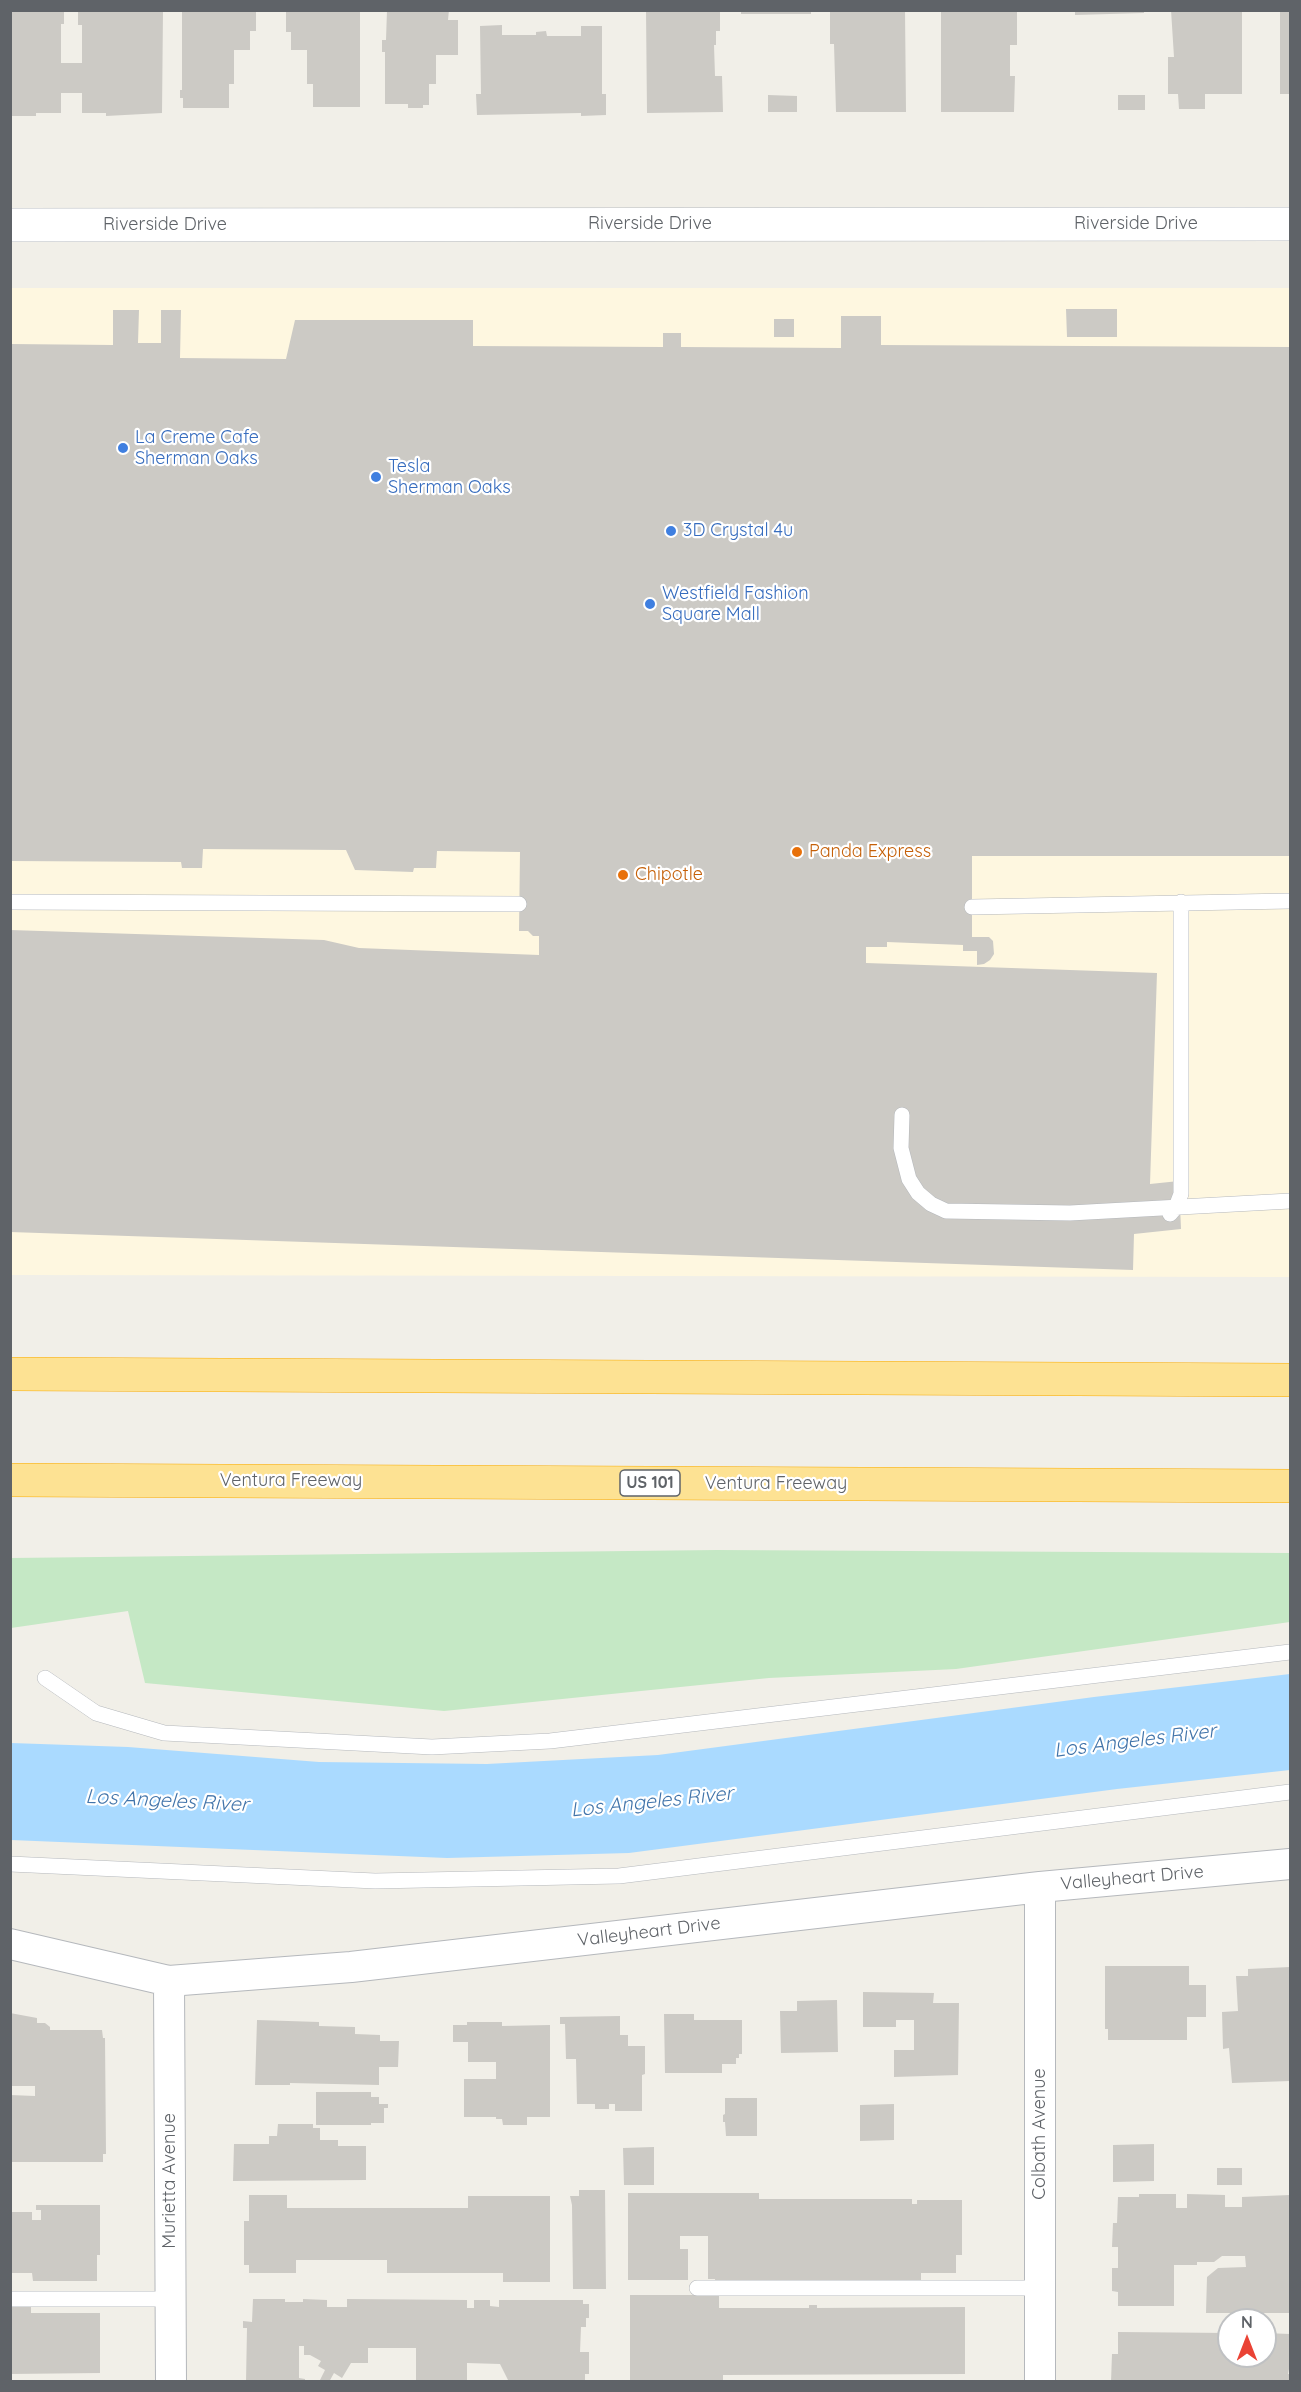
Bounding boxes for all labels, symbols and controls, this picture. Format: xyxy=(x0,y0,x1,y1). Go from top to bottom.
street label: Riverside Drive xyxy=(588,213,712,235)
street label: Riverside Drive xyxy=(1074,213,1198,235)
street label: Riverside Drive xyxy=(103,214,227,236)
place label: La Creme Cafe Sherman Oaks xyxy=(135,427,259,470)
marker: La Creme Cafe Sherman Oaks xyxy=(116,441,130,455)
place label: Tesla Sherman Oaks xyxy=(388,456,511,498)
marker: Tesla Sherman Oaks xyxy=(369,470,383,484)
place label: 3D Crystal 4u xyxy=(683,520,793,542)
marker: 3D Crystal 4u xyxy=(664,524,678,538)
place label: Westfield Fashion Square Mall xyxy=(662,583,809,626)
marker: Westfield Fashion Square Mall xyxy=(643,597,657,611)
place label: Panda Express xyxy=(809,841,931,863)
marker: Panda Express xyxy=(790,845,804,859)
place label: Chipotle xyxy=(635,864,703,886)
marker: Chipotle xyxy=(616,868,630,882)
street label: Ventura Freeway xyxy=(220,1470,362,1492)
road number: US 101 xyxy=(620,1470,680,1496)
street label: Ventura Freeway xyxy=(705,1473,847,1495)
water label: Los Angeles River xyxy=(1053,1719,1217,1763)
water label: Los Angeles River xyxy=(570,1782,734,1822)
water label: Los Angeles River xyxy=(85,1785,249,1817)
street label: Valleyheart Drive xyxy=(1059,1861,1205,1895)
street label: Valleyheart Drive xyxy=(576,1913,722,1951)
street label: Colbath Avenue xyxy=(1029,2068,1051,2200)
street label: Murietta Avenue xyxy=(159,2113,181,2249)
north arrow xyxy=(1217,2308,1277,2368)
text: N xyxy=(1241,2312,1253,2332)

